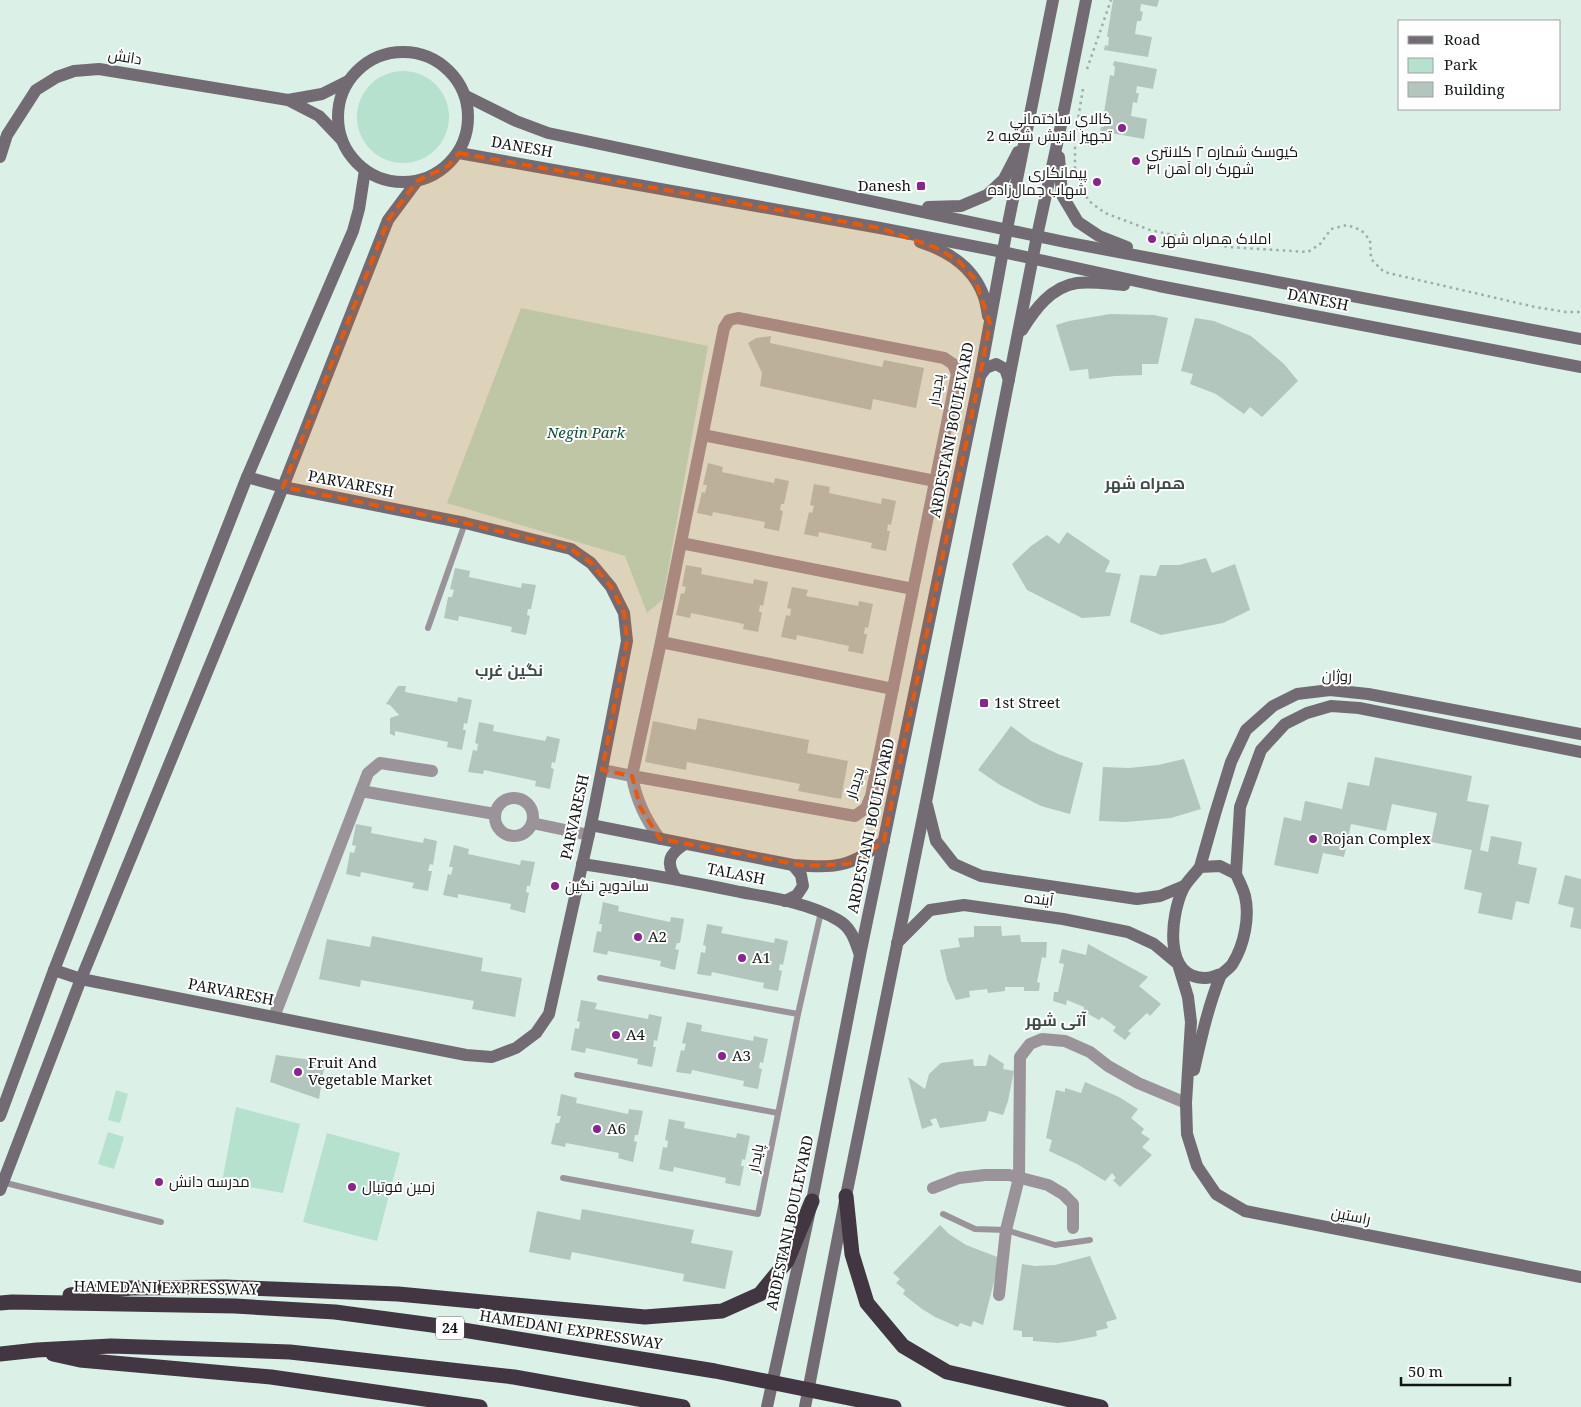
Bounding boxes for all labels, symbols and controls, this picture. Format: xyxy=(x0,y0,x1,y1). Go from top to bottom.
legend xyxy=(1398,20,1561,110)
text: Road xyxy=(1444,29,1480,49)
street label: دانش xyxy=(107,43,144,70)
text: Park xyxy=(1444,54,1478,74)
text: Building xyxy=(1444,79,1505,99)
place label: كالاي ساختماني تجهيز انديش شعبه 2 xyxy=(986,108,1112,146)
marker: كالاي ساختماني تجهيز انديش شعبه 2 xyxy=(1116,122,1128,134)
street label: DANESH xyxy=(490,131,555,161)
place label: کیوسک شماره ۲ کلانتری ۴۱ شهرک راه آهن xyxy=(1146,141,1298,179)
marker: کیوسک شماره ۲ کلانتری ۴۱ شهرک راه آهن xyxy=(1130,155,1142,167)
place label: پیمانکاری شهاب جمال‌زاده xyxy=(988,162,1087,200)
place label: Danesh xyxy=(858,175,911,195)
marker: پیمانکاری شهاب جمال‌زاده xyxy=(1091,176,1103,188)
marker: Danesh xyxy=(915,180,927,192)
place label: املاک همراه شهر xyxy=(1161,228,1271,249)
marker: املاک همراه شهر xyxy=(1146,233,1158,245)
street label: DANESH xyxy=(1286,283,1351,315)
street label: ARDESTANI BOULEVARD xyxy=(924,340,978,519)
street label: پدیدار xyxy=(923,373,948,408)
park label: Negin Park xyxy=(546,422,626,442)
street label: PARVARESH xyxy=(307,465,396,501)
district label: همراه شهر xyxy=(1104,472,1185,494)
district label: نگین غرب xyxy=(475,659,543,681)
street label: روژان xyxy=(1322,665,1352,686)
place label: 1st Street xyxy=(994,692,1060,712)
marker: 1st Street xyxy=(978,697,990,709)
street label: ARDESTANI BOULEVARD xyxy=(842,736,898,915)
street label: پدیدار xyxy=(840,764,869,802)
street label: PARVARESH xyxy=(555,772,593,861)
place label: Rojan Complex xyxy=(1323,828,1431,848)
marker: Rojan Complex xyxy=(1307,833,1319,845)
street label: TALASH xyxy=(705,858,767,888)
place label: ساندویج نگین xyxy=(565,875,649,897)
marker: ساندویج نگین xyxy=(549,880,561,892)
street label: آینده xyxy=(1023,886,1055,910)
place label: A2 xyxy=(648,926,667,946)
marker: A2 xyxy=(632,931,644,943)
place label: A1 xyxy=(752,947,771,967)
marker: A1 xyxy=(736,952,748,964)
street label: PARVARESH xyxy=(187,973,276,1009)
district label: آتی شهر xyxy=(1024,1009,1087,1031)
place label: A4 xyxy=(626,1024,646,1044)
marker: A4 xyxy=(610,1029,622,1041)
place label: A3 xyxy=(732,1045,751,1065)
marker: A3 xyxy=(716,1050,728,1062)
place label: Fruit And Vegetable Market xyxy=(308,1052,432,1089)
marker: Fruit And Vegetable Market xyxy=(292,1066,304,1078)
place label: A6 xyxy=(607,1118,626,1138)
marker: A6 xyxy=(591,1123,603,1135)
street label: ARDESTANI BOULEVARD xyxy=(761,1133,817,1312)
street label: پایدار xyxy=(742,1142,769,1175)
place label: مدرسه دانش xyxy=(169,1171,250,1192)
marker: مدرسه دانش xyxy=(153,1176,165,1188)
place label: زمین فوتبال xyxy=(362,1176,435,1197)
marker: زمین فوتبال xyxy=(346,1181,358,1193)
street label: راستین xyxy=(1330,1201,1373,1230)
street label: HAMEDANI EXPRESSWAY xyxy=(73,1275,259,1299)
street label: HAMEDANI EXPRESSWAY xyxy=(478,1305,665,1353)
road number: 24 xyxy=(436,1316,464,1340)
scale bar xyxy=(1401,1354,1510,1386)
text: 50 m xyxy=(1408,1361,1443,1381)

